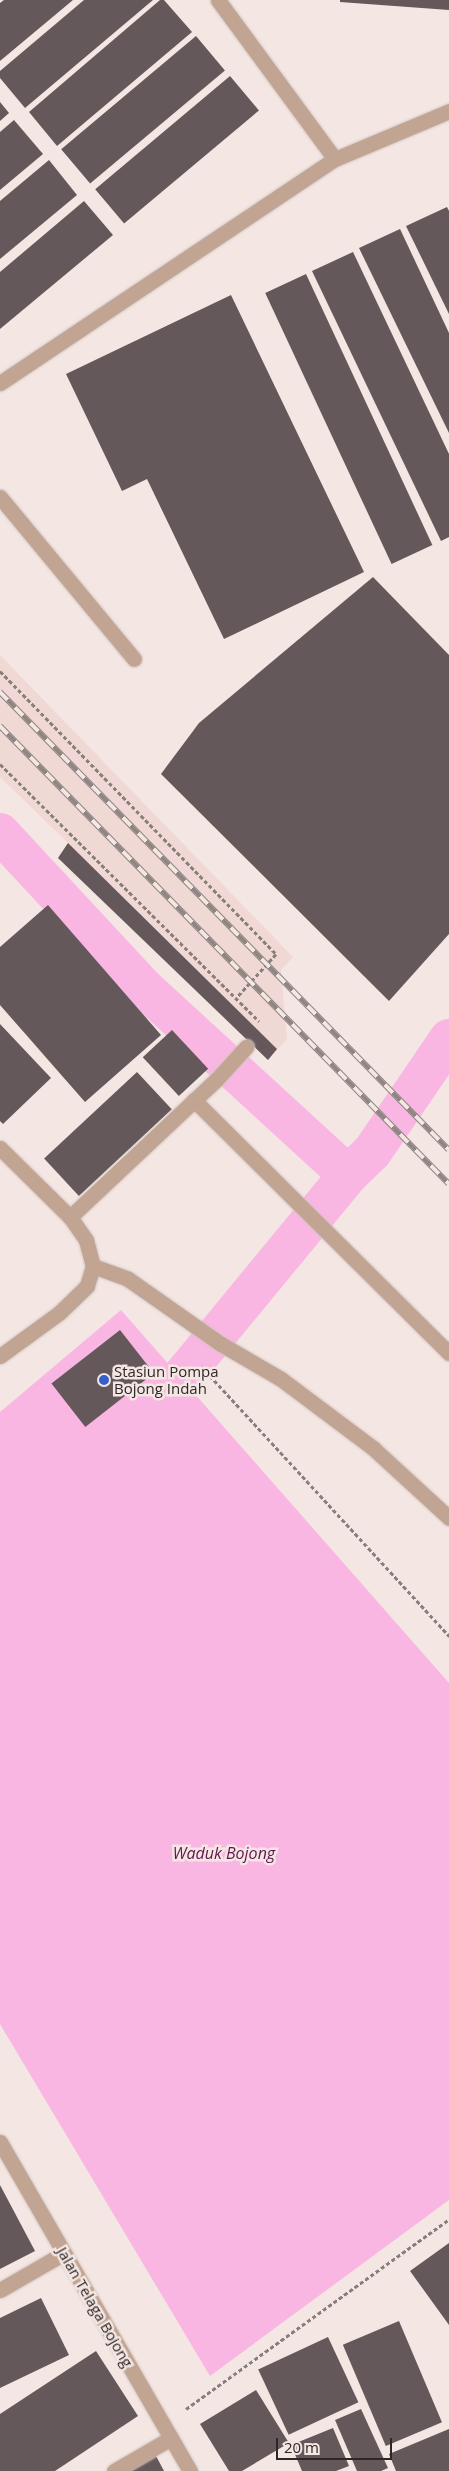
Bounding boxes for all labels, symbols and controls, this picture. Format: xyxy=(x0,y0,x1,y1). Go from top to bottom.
place label: Stasiun Pompa Bojong Indah xyxy=(114,1362,219,1397)
marker: Stasiun Pompa Bojong Indah xyxy=(98,1374,110,1386)
water label: Waduk Bojong xyxy=(173,1843,275,1863)
street label: Jalan Telaga Bojong xyxy=(53,2244,137,2370)
scale bar xyxy=(279,2428,395,2460)
text: 20 m xyxy=(284,2437,319,2457)

